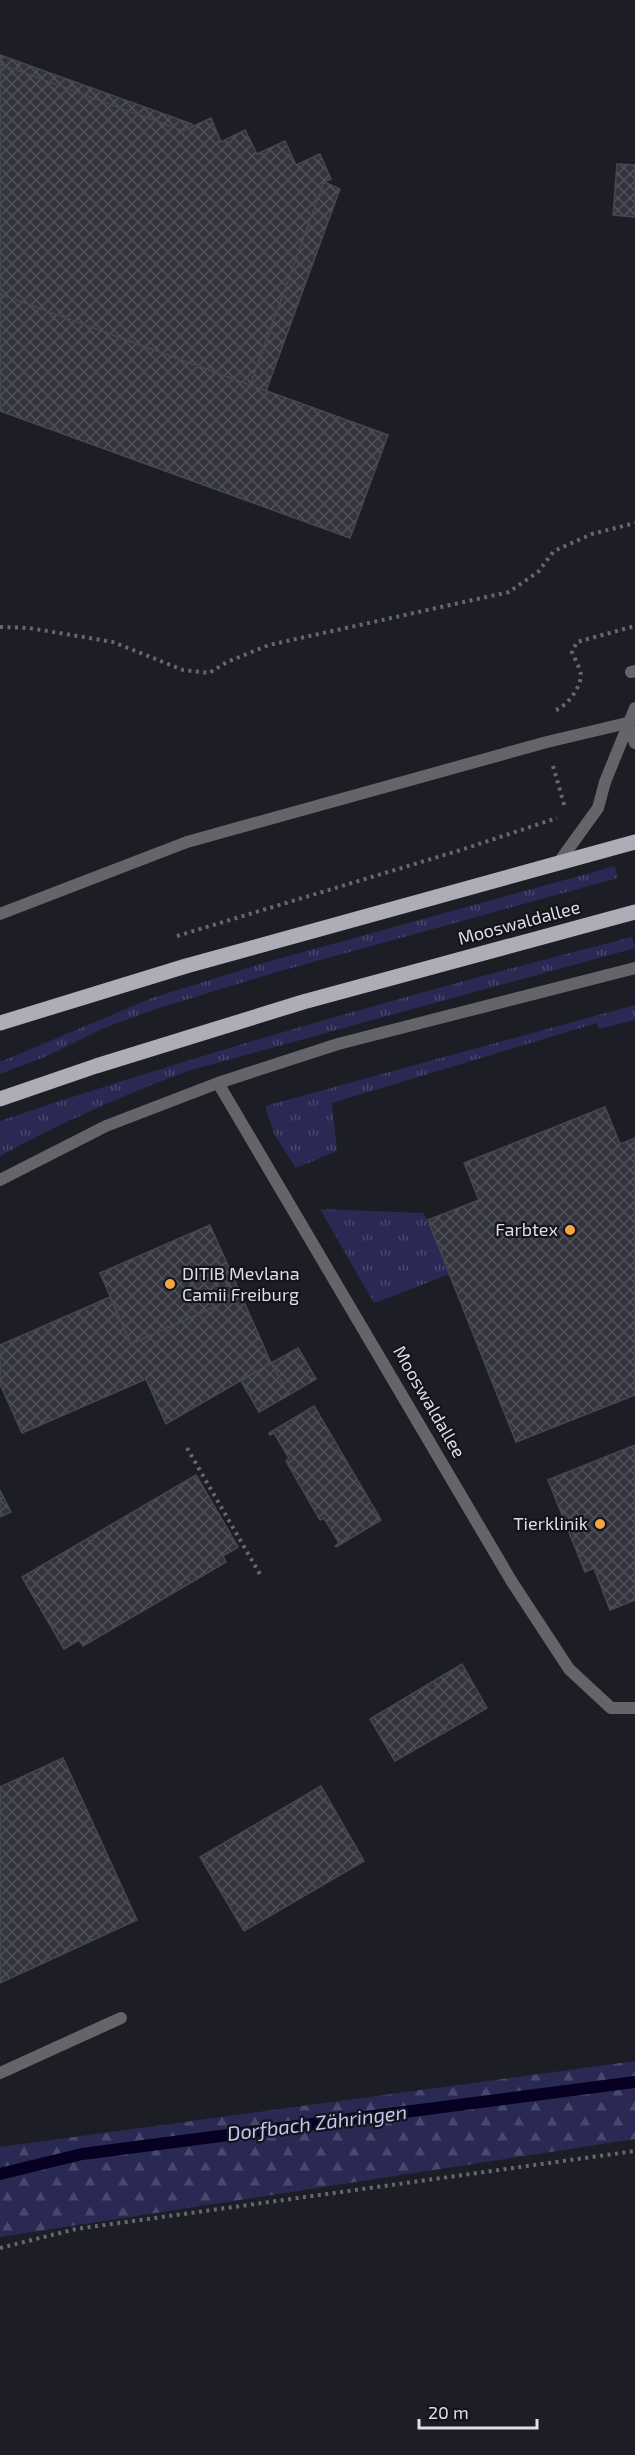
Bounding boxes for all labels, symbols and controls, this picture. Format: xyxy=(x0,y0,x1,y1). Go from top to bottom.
street label: Mooswaldallee xyxy=(455,895,582,949)
place label: Farbtex xyxy=(495,1218,558,1240)
marker: Farbtex xyxy=(563,1223,577,1237)
place label: DITIB Mevlana Camii Freiburg xyxy=(182,1262,300,1305)
marker: DITIB Mevlana Camii Freiburg xyxy=(163,1277,177,1291)
street label: Mooswaldallee xyxy=(389,1342,471,1461)
place label: Tierklinik xyxy=(513,1512,588,1534)
marker: Tierklinik xyxy=(593,1517,607,1531)
water label: Dorfbach Zähringen xyxy=(226,2099,408,2145)
scale bar xyxy=(419,2392,538,2430)
text: 20 m xyxy=(428,2401,469,2423)

